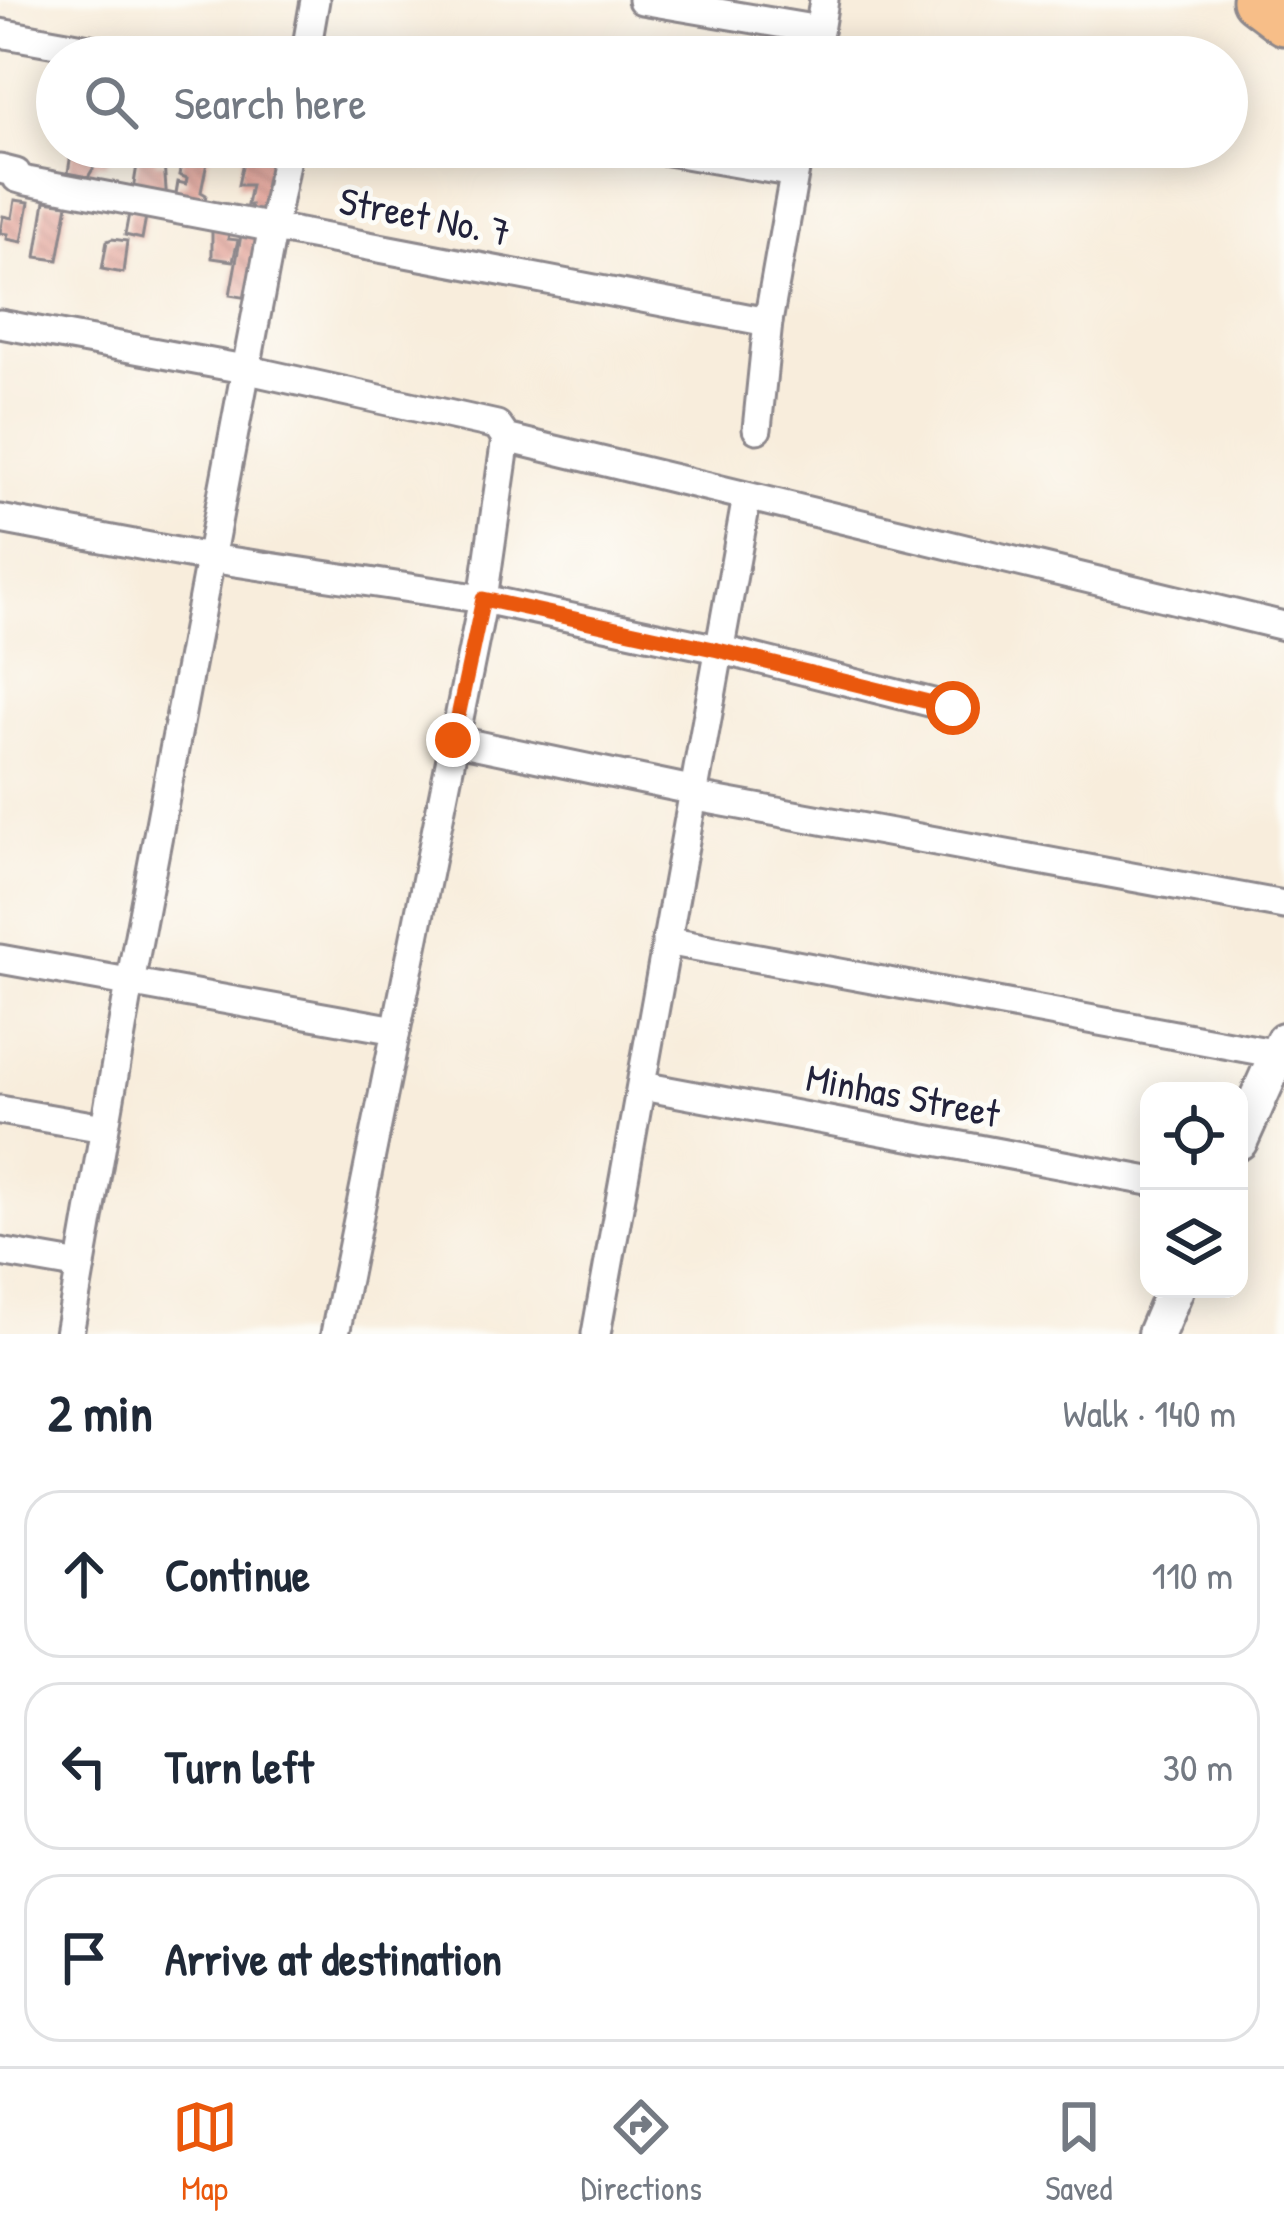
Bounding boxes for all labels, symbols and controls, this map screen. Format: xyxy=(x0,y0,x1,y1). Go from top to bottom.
search box xyxy=(36,36,1248,168)
icon: search xyxy=(78,69,144,135)
text: Search here xyxy=(174,72,366,133)
street label: Street No. 7 xyxy=(335,173,515,258)
route start xyxy=(926,681,980,735)
route end xyxy=(426,713,480,767)
street label: Minhas Street xyxy=(802,1050,1005,1139)
map controls xyxy=(1140,1082,1248,1298)
button: locate xyxy=(1140,1082,1248,1190)
button: layers xyxy=(1140,1190,1248,1298)
text: 2 min xyxy=(48,1378,153,1447)
text: Walk · 140 m xyxy=(1063,1386,1236,1439)
icon: ahead xyxy=(51,1541,117,1607)
text: Continue xyxy=(165,1544,310,1605)
text: 110 m xyxy=(1152,1548,1233,1601)
icon: left xyxy=(51,1733,117,1799)
text: Turn left xyxy=(165,1736,314,1797)
text: 30 m xyxy=(1163,1740,1233,1793)
icon: arrive xyxy=(51,1925,117,1991)
text: Arrive at destination xyxy=(165,1928,502,1989)
tab: Map xyxy=(172,2094,238,2210)
tab: Directions xyxy=(581,2094,702,2210)
tab: Saved xyxy=(1045,2094,1112,2210)

